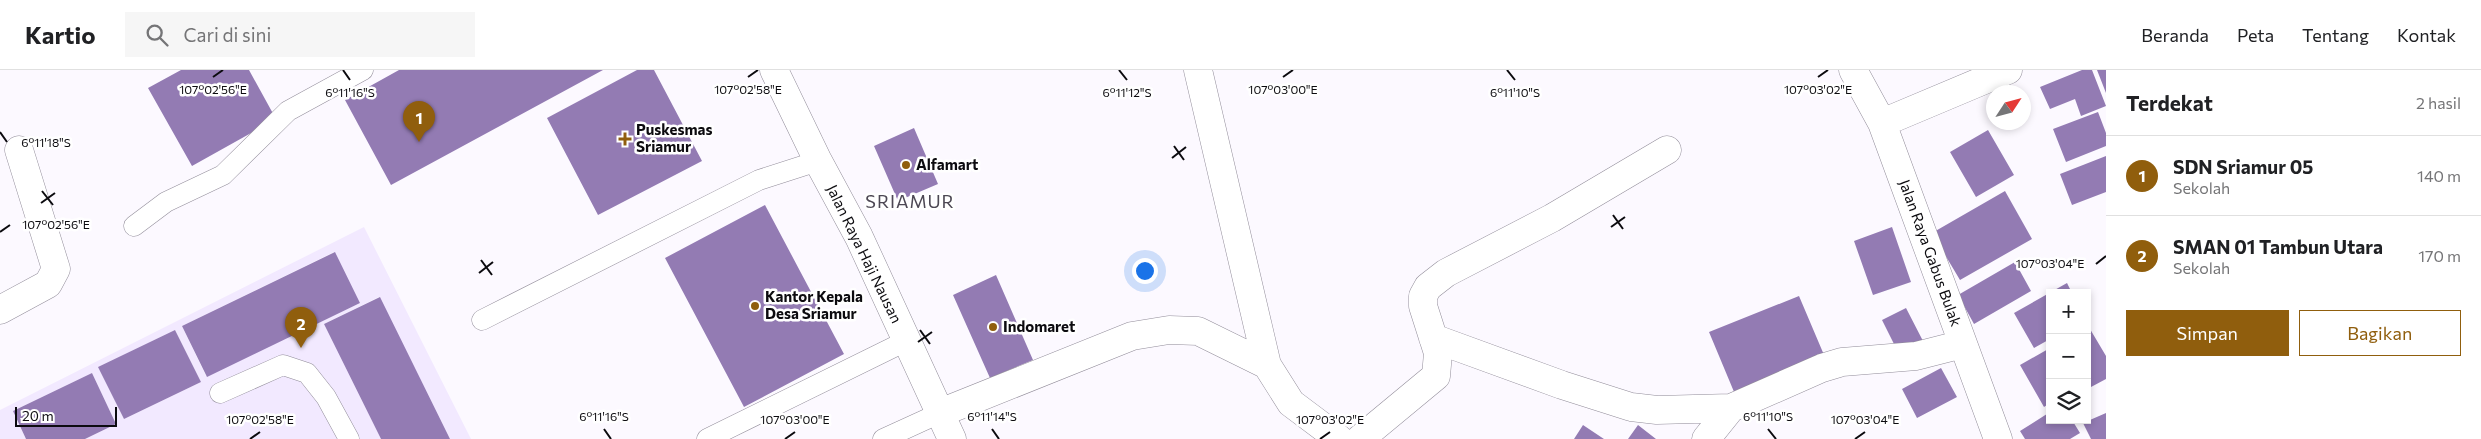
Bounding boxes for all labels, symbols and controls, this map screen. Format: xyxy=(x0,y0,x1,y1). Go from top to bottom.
search box xyxy=(125,12,475,57)
text: Kartio xyxy=(25,20,95,49)
icon: search xyxy=(143,21,171,49)
text: Cari di sini xyxy=(183,23,271,46)
text: Beranda xyxy=(2141,24,2209,46)
text: Peta xyxy=(2237,24,2274,46)
text: Tentang xyxy=(2302,24,2369,46)
text: Kontak xyxy=(2397,24,2456,46)
text: 107°02'56"E xyxy=(179,82,247,96)
text: 107°02'58"E xyxy=(714,82,782,96)
text: 107°03'00"E xyxy=(1248,82,1318,96)
text: 107°03'02"E xyxy=(1784,82,1852,96)
text: 6°11'16"S xyxy=(325,85,375,99)
text: 6°11'12"S xyxy=(1103,85,1151,99)
text: 6°11'10"S xyxy=(1490,85,1540,99)
north arrow xyxy=(1986,85,2031,130)
text: Terdekat xyxy=(2126,90,2213,115)
text: 2 hasil xyxy=(2416,93,2461,112)
pin: 1 xyxy=(403,101,435,142)
place label: Puskesmas Sriamur xyxy=(636,120,712,155)
marker: Puskesmas Sriamur xyxy=(618,132,632,146)
text: 6°11'18"S xyxy=(21,135,71,149)
place label: Alfamart xyxy=(916,155,978,173)
text: SDN Sriamur 05 xyxy=(2173,155,2313,178)
marker: Alfamart xyxy=(900,159,912,171)
text: 1 xyxy=(2138,166,2146,185)
text: 140 m xyxy=(2417,166,2461,185)
street label: Jalan Raya Gabus Bulak xyxy=(1896,177,1966,329)
text: Sekolah xyxy=(2173,178,2230,197)
street label: Jalan Raya Haji Nausan xyxy=(824,181,906,326)
district label: SRIAMUR xyxy=(865,190,955,212)
text: 107°02'56"E xyxy=(22,217,90,231)
text: SMAN 01 Tambun Utara xyxy=(2173,235,2383,258)
text: 2 xyxy=(2137,246,2147,265)
text: 170 m xyxy=(2418,246,2461,265)
text: 107°03'04"E xyxy=(2016,256,2084,270)
your location xyxy=(1132,258,1158,284)
text: Sekolah xyxy=(2173,258,2230,277)
place label: Kantor Kepala Desa Sriamur xyxy=(765,287,863,322)
map controls xyxy=(2046,289,2091,424)
button: + xyxy=(2046,289,2091,334)
marker: Kantor Kepala Desa Sriamur xyxy=(749,300,761,312)
pin: 2 xyxy=(285,307,317,348)
button: Simpan xyxy=(2126,310,2289,356)
button: Bagikan xyxy=(2299,310,2461,356)
place label: Indomaret xyxy=(1003,317,1075,335)
marker: Indomaret xyxy=(987,321,999,333)
button: − xyxy=(2046,334,2091,379)
button: layers xyxy=(2046,379,2091,424)
scale bar xyxy=(15,404,118,427)
text: 20 m xyxy=(22,407,54,424)
text: 6°11'16"S xyxy=(579,409,629,423)
text: 6°11'14"S xyxy=(967,409,1017,423)
text: 6°11'10"S xyxy=(1743,409,1793,423)
text: 107°02'58"E xyxy=(226,412,294,426)
text: 107°03'00"E xyxy=(760,412,830,426)
text: 107°03'02"E xyxy=(1296,412,1364,426)
text: 107°03'04"E xyxy=(1831,412,1899,426)

